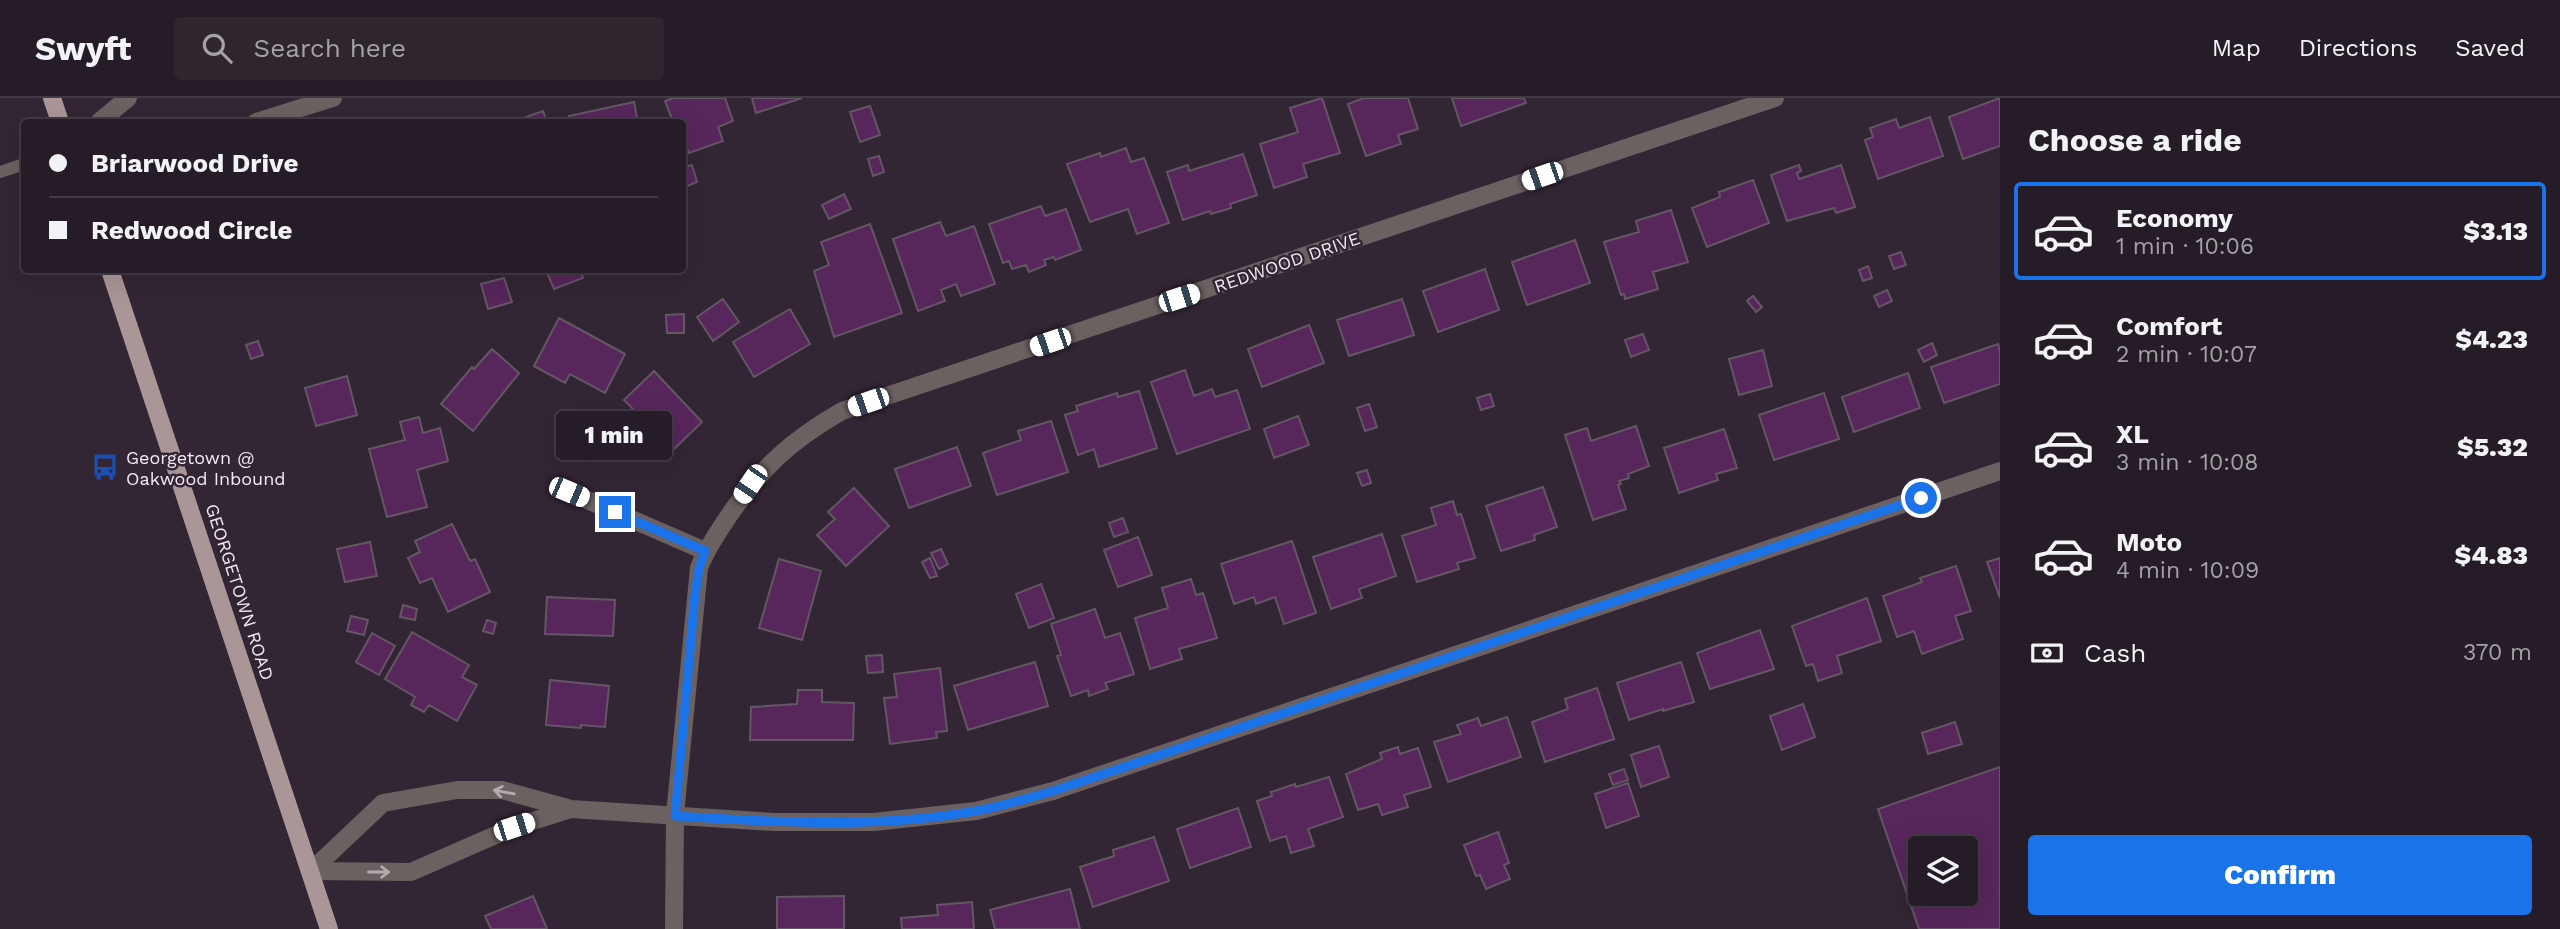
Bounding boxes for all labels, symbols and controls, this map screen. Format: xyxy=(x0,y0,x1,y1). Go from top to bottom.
search box xyxy=(174,17,664,80)
text: Swyft xyxy=(35,29,132,68)
icon: search xyxy=(198,29,236,67)
text: Search here xyxy=(254,33,406,63)
text: Map xyxy=(2212,34,2261,62)
text: Directions xyxy=(2299,34,2417,62)
text: Saved xyxy=(2455,34,2525,62)
text: Choose a ride xyxy=(2028,121,2242,159)
text: Briarwood Drive xyxy=(91,148,298,178)
car xyxy=(1519,159,1566,193)
icon: car xyxy=(2032,200,2095,263)
text: Economy xyxy=(2116,203,2233,233)
text: Redwood Circle xyxy=(91,215,293,245)
text: $3.13 xyxy=(2463,216,2528,246)
street label: REDWOOD DRIVE xyxy=(1211,227,1363,297)
text: 1 min · 10:06 xyxy=(2116,233,2254,260)
car xyxy=(1156,282,1203,314)
icon: car xyxy=(2032,308,2095,371)
text: Comfort xyxy=(2116,311,2222,341)
text: $4.23 xyxy=(2455,324,2528,354)
car xyxy=(1027,325,1074,359)
text: 2 min · 10:07 xyxy=(2116,341,2257,368)
car xyxy=(845,385,892,419)
callout: 1 min xyxy=(557,410,673,460)
icon: car xyxy=(2032,416,2095,479)
text: XL xyxy=(2116,419,2149,449)
text: 1 min xyxy=(584,422,644,449)
text: $5.32 xyxy=(2457,432,2528,462)
place label: Georgetown @ Oakwood Inbound xyxy=(126,447,286,489)
text: 3 min · 10:08 xyxy=(2116,449,2259,476)
bus stop icon: Georgetown @ Oakwood Inbound xyxy=(90,452,120,482)
car xyxy=(730,461,771,507)
car xyxy=(546,474,593,510)
route start xyxy=(1905,482,1937,514)
route end xyxy=(599,496,631,528)
street label: GEORGETOWN ROAD xyxy=(202,501,278,683)
icon: car xyxy=(2032,524,2095,587)
text: Moto xyxy=(2116,527,2182,557)
text: $4.83 xyxy=(2454,540,2528,570)
text: 4 min · 10:09 xyxy=(2116,557,2259,584)
icon: cash xyxy=(2028,634,2066,672)
text: Cash xyxy=(2084,638,2146,668)
text: 370 m xyxy=(2463,639,2532,666)
one-way arrow xyxy=(494,785,516,798)
car xyxy=(491,811,538,843)
button: Confirm xyxy=(2028,835,2532,915)
map controls xyxy=(1908,836,1978,906)
button: layers xyxy=(1908,836,1978,906)
one-way arrow xyxy=(367,865,390,879)

